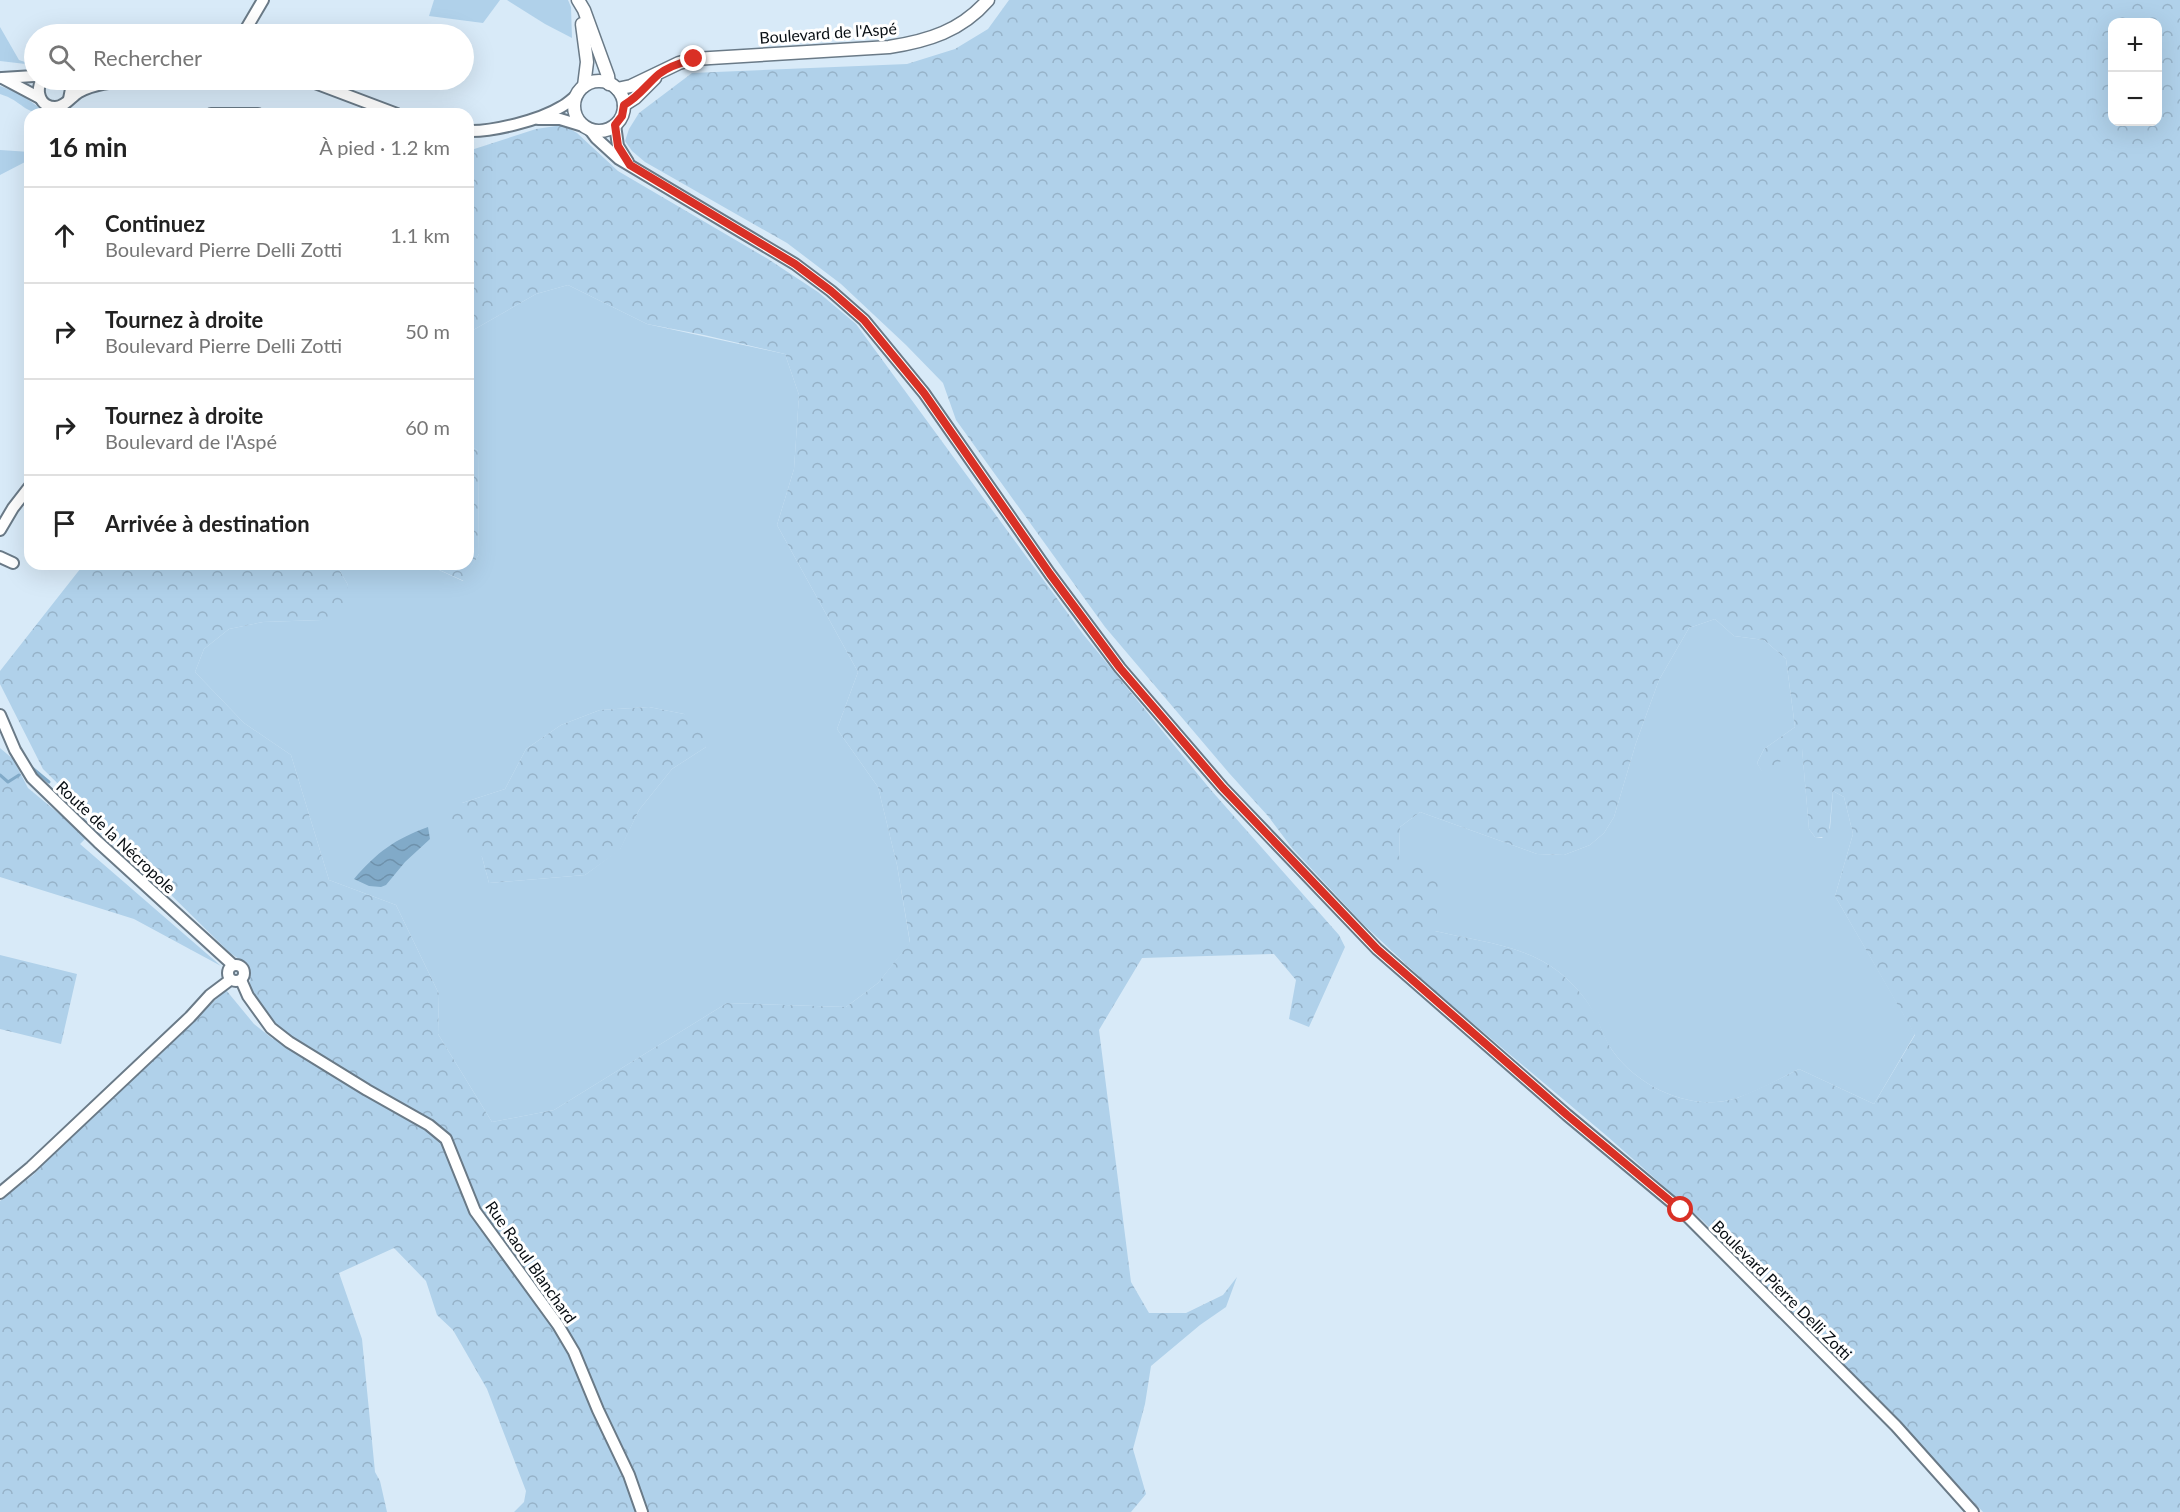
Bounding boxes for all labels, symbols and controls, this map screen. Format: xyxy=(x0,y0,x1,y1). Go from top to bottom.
street label: Boulevard de l'Aspé xyxy=(759,18,897,47)
map controls xyxy=(2108,18,2162,126)
button: + xyxy=(2108,18,2162,72)
search box xyxy=(24,24,474,90)
icon: search xyxy=(45,41,78,74)
text: Rechercher xyxy=(93,44,202,71)
route end xyxy=(680,45,706,71)
button: − xyxy=(2108,72,2162,126)
text: 16 min xyxy=(48,131,128,163)
text: À pied · 1.2 km xyxy=(319,135,450,159)
text: Continuez xyxy=(105,210,205,237)
icon: ahead xyxy=(48,219,81,252)
text: 1.1 km xyxy=(390,223,450,247)
text: Boulevard Pierre Delli Zotti xyxy=(105,237,342,261)
text: Tournez à droite xyxy=(105,306,263,333)
icon: right xyxy=(48,315,81,348)
text: 50 m xyxy=(405,319,450,343)
text: Boulevard Pierre Delli Zotti xyxy=(105,333,342,357)
text: Tournez à droite xyxy=(105,402,263,429)
icon: right xyxy=(48,411,81,444)
text: 60 m xyxy=(405,415,450,439)
text: Boulevard de l'Aspé xyxy=(105,429,277,453)
icon: arrive xyxy=(48,507,81,540)
text: Arrivée à destination xyxy=(105,510,310,537)
street label: Route de la Nécropole xyxy=(53,777,180,897)
route start xyxy=(1667,1196,1693,1222)
street label: Rue Raoul Blanchard xyxy=(482,1197,581,1326)
street label: Boulevard Pierre Delli Zotti xyxy=(1709,1216,1856,1363)

